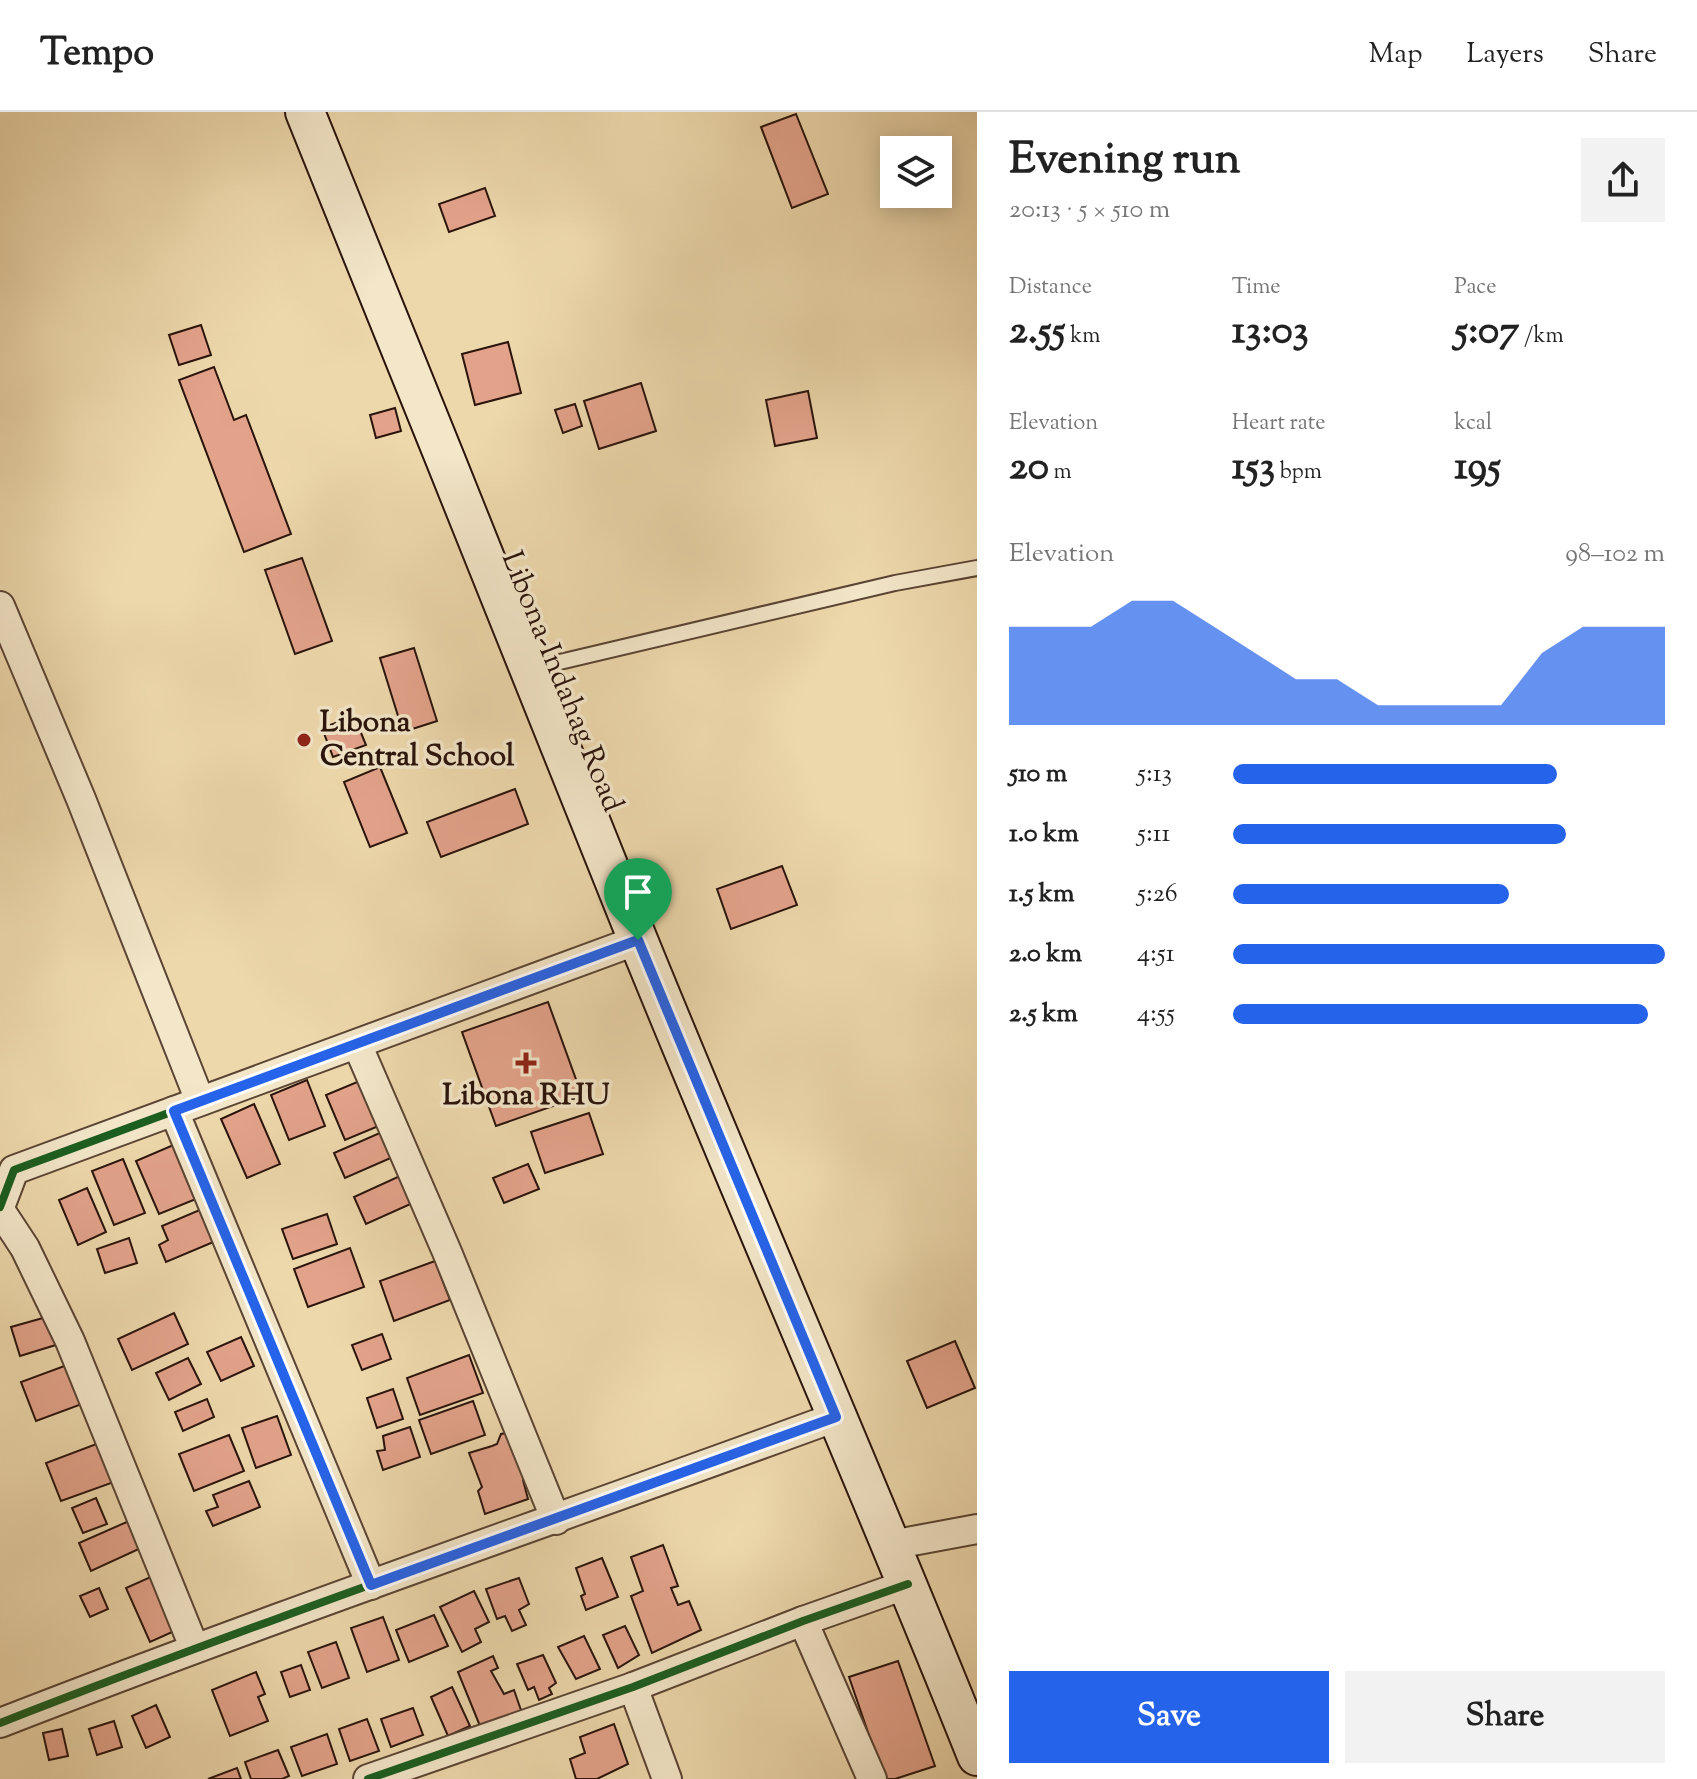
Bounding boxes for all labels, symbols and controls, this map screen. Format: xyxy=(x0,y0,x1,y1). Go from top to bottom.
text: Tempo xyxy=(40,28,154,82)
text: Map xyxy=(1369,35,1422,75)
text: Layers xyxy=(1466,35,1544,75)
text: Share xyxy=(1588,35,1657,75)
text: Evening run xyxy=(1009,130,1241,193)
map controls xyxy=(880,136,952,208)
button: layers xyxy=(880,136,952,208)
button: share xyxy=(1581,138,1665,222)
text: 20:13 · 5 × 510 m xyxy=(1009,192,1170,229)
text: Distance xyxy=(1009,272,1092,304)
text: Time xyxy=(1232,272,1281,304)
text: Pace xyxy=(1454,272,1496,304)
text: 2.55 xyxy=(1009,304,1066,361)
text: 13:03 xyxy=(1232,304,1309,361)
text: 5:07 xyxy=(1454,304,1519,361)
text: km xyxy=(1066,321,1100,353)
text: /km xyxy=(1519,321,1564,353)
text: Elevation xyxy=(1009,408,1098,440)
text: Heart rate xyxy=(1232,408,1326,440)
text: kcal xyxy=(1454,408,1492,440)
text: 20 xyxy=(1009,440,1049,497)
text: 153 xyxy=(1232,440,1275,497)
text: 195 xyxy=(1454,440,1501,497)
text: m xyxy=(1049,457,1072,489)
text: bpm xyxy=(1275,457,1322,489)
text: Elevation xyxy=(1009,536,1114,573)
text: 98–102 m xyxy=(1565,536,1665,573)
street label: Libona-Indahag Road xyxy=(489,545,633,819)
place label: Libona Central School xyxy=(320,702,515,779)
marker: Libona Central School xyxy=(295,731,313,749)
text: 510 m xyxy=(1009,756,1067,793)
text: 5:13 xyxy=(1137,756,1172,793)
text: 1.0 km xyxy=(1009,816,1079,853)
text: 5:11 xyxy=(1137,816,1170,853)
pin xyxy=(604,858,672,940)
icon: arrive xyxy=(616,870,660,914)
text: 1.5 km xyxy=(1009,876,1075,913)
text: 5:26 xyxy=(1137,876,1178,913)
text: 2.0 km xyxy=(1009,936,1082,973)
text: 4:51 xyxy=(1137,936,1175,973)
text: 2.5 km xyxy=(1009,996,1078,1033)
text: 4:55 xyxy=(1137,996,1175,1033)
marker: Libona RHU xyxy=(515,1052,537,1074)
place label: Libona RHU xyxy=(443,1075,610,1118)
button: Save xyxy=(1009,1671,1329,1763)
button: Share xyxy=(1345,1671,1665,1763)

